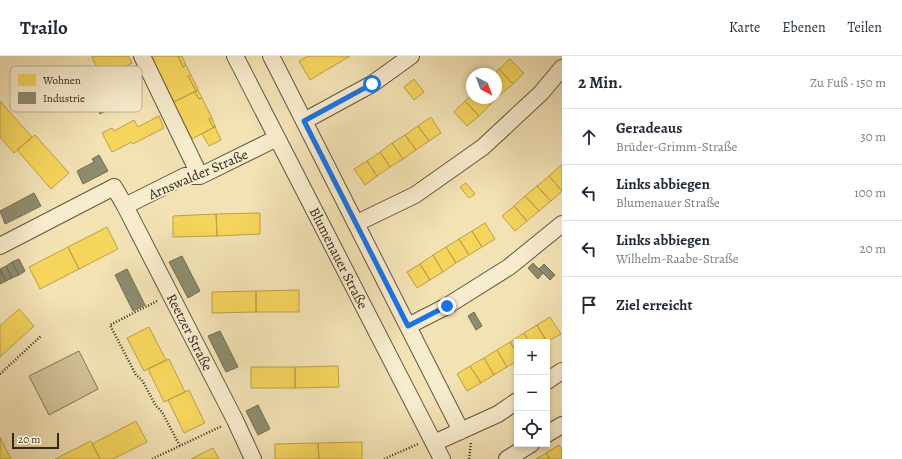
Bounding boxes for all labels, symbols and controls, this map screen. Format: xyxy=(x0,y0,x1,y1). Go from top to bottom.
text: Trailo xyxy=(20,15,68,41)
text: Karte xyxy=(729,18,760,37)
text: Ebenen xyxy=(782,18,826,37)
text: Teilen xyxy=(848,18,882,37)
legend xyxy=(10,66,142,112)
north arrow xyxy=(466,68,502,104)
text: 2 Min. xyxy=(578,71,623,94)
text: Wohnen xyxy=(42,73,81,88)
text: Zu Fuß · 150 m xyxy=(810,74,886,91)
route start xyxy=(363,75,381,93)
text: Industrie xyxy=(43,91,85,106)
text: Geradeaus xyxy=(616,118,682,138)
icon: ahead xyxy=(578,126,600,148)
text: 30 m xyxy=(860,128,886,145)
text: Brüder-Grimm-Straße xyxy=(616,138,737,155)
street label: Arnswalder Straße xyxy=(145,145,251,204)
text: Links abbiegen xyxy=(616,174,710,194)
icon: left xyxy=(578,182,600,204)
text: 100 m xyxy=(854,184,886,201)
text: Blumenauer Straße xyxy=(616,194,720,211)
street label: Blumenauer Straße xyxy=(305,204,372,312)
text: Links abbiegen xyxy=(616,230,710,250)
icon: left xyxy=(578,238,600,260)
text: 20 m xyxy=(860,240,886,257)
text: Wilhelm-Raabe-Straße xyxy=(616,250,739,267)
street label: Reetzer Straße xyxy=(162,290,217,374)
icon: arrive xyxy=(578,294,600,316)
text: Ziel erreicht xyxy=(616,295,692,315)
route end xyxy=(438,297,456,315)
map controls xyxy=(514,339,550,447)
button: + xyxy=(514,339,550,375)
button: − xyxy=(514,375,550,411)
button: locate xyxy=(514,411,550,447)
scale bar xyxy=(12,431,59,450)
text: 20 m xyxy=(18,432,40,447)

